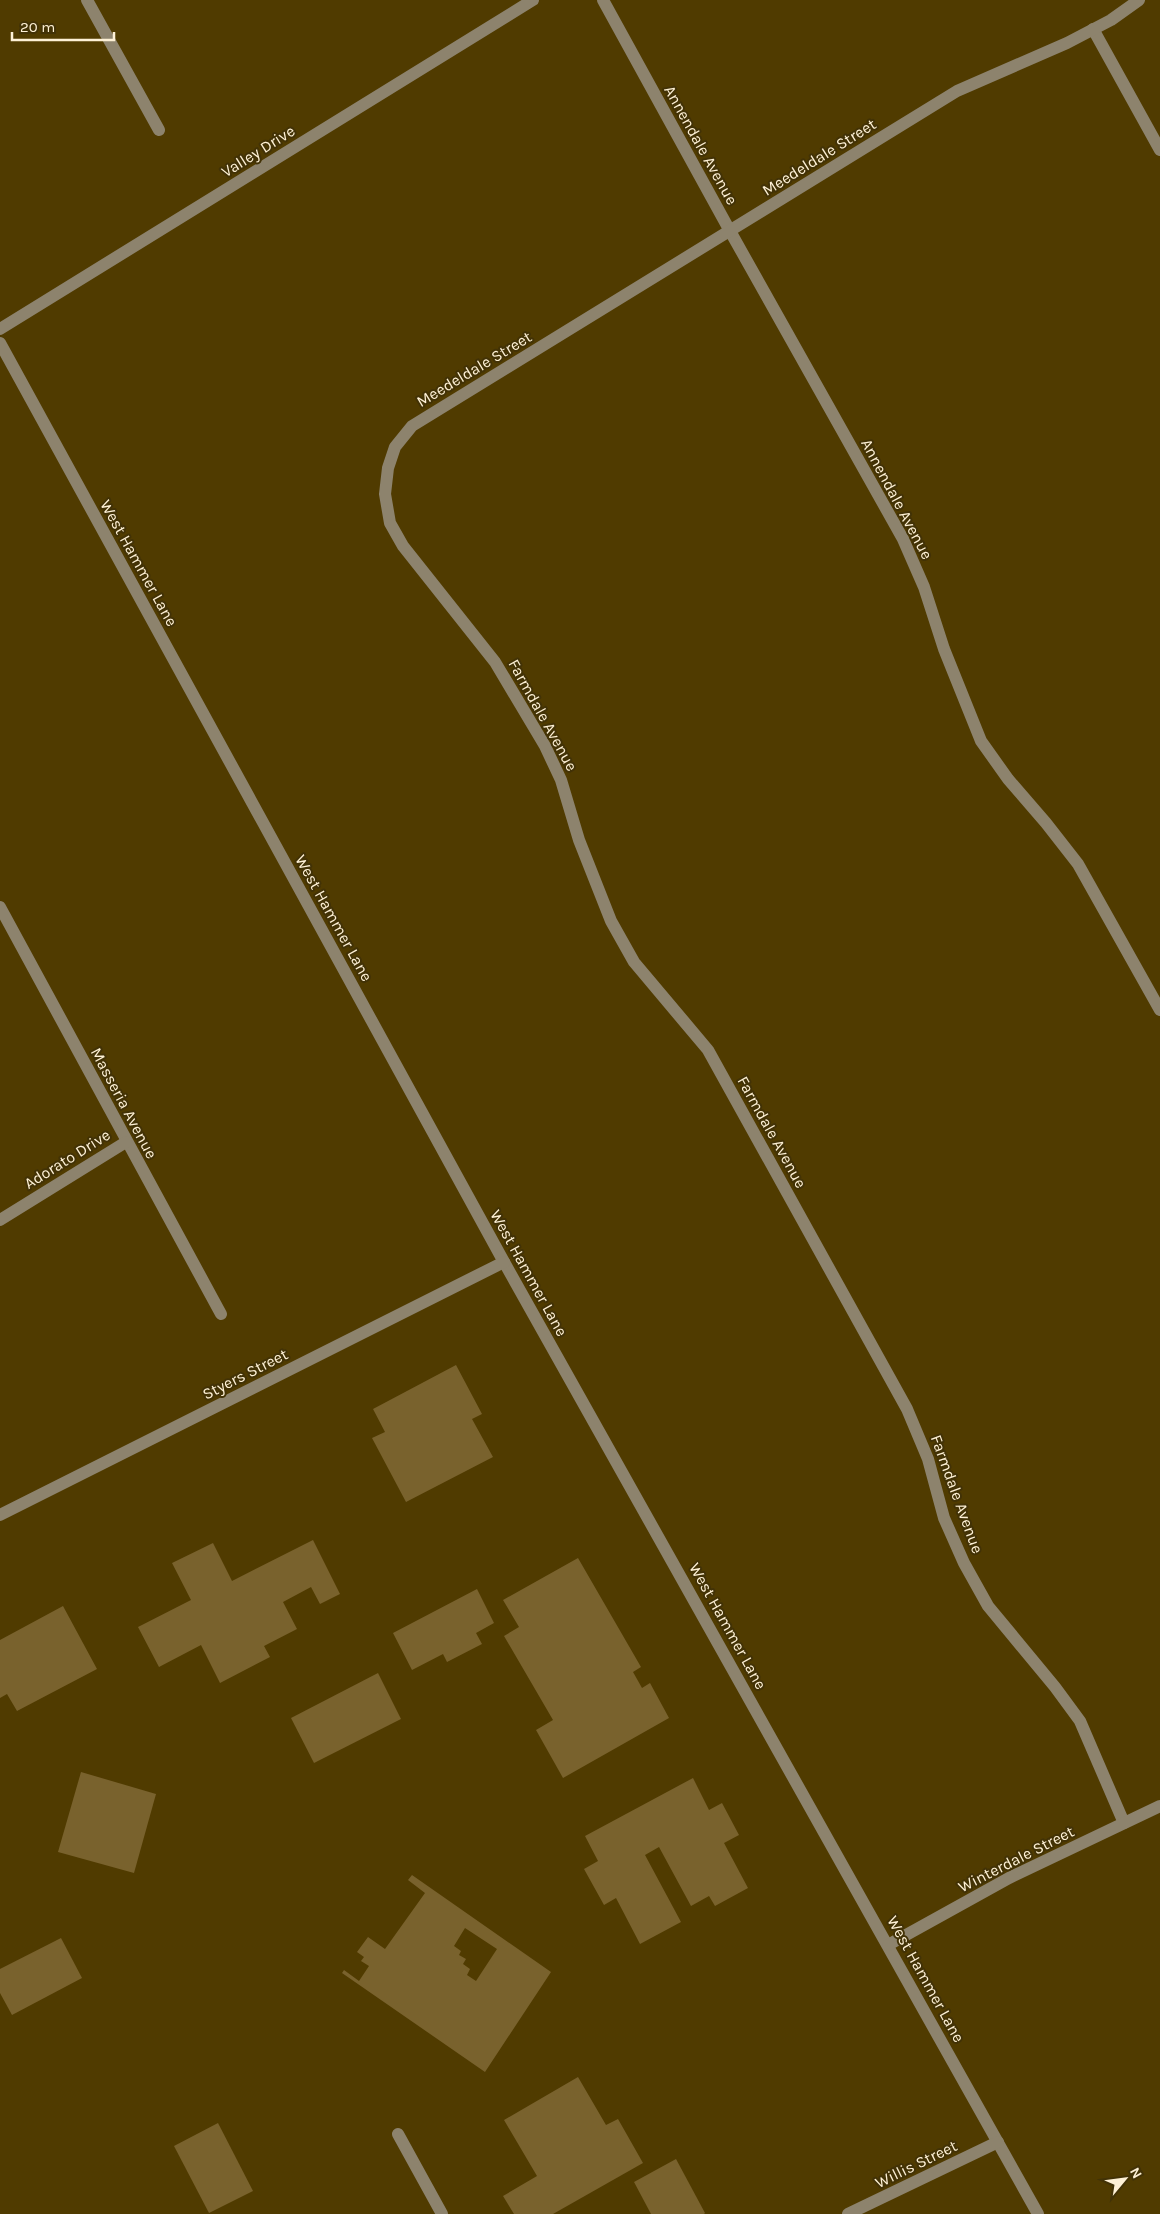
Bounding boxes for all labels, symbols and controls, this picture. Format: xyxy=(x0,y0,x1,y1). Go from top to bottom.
scale bar xyxy=(12,10,115,42)
text: 20 m xyxy=(20,18,55,36)
street label: Annendale Avenue xyxy=(660,82,742,208)
street label: Meedeldale Street xyxy=(758,114,880,200)
street label: Valley Drive xyxy=(218,121,298,181)
street label: Meedeldale Street xyxy=(413,327,535,411)
street label: Annendale Avenue xyxy=(857,435,937,563)
street label: West Hammer Lane xyxy=(96,496,182,630)
street label: Farmdale Avenue xyxy=(504,656,582,774)
street label: West Hammer Lane xyxy=(291,851,377,985)
street label: Masseria Avenue xyxy=(87,1044,161,1162)
street label: Farmdale Avenue xyxy=(733,1073,811,1191)
street label: Adorato Drive xyxy=(20,1125,114,1193)
street label: West Hammer Lane xyxy=(486,1206,572,1340)
street label: Styers Street xyxy=(199,1344,291,1404)
street label: Farmdale Avenue xyxy=(927,1432,987,1556)
street label: West Hammer Lane xyxy=(685,1559,771,1693)
street label: Winterdale Street xyxy=(955,1822,1077,1896)
street label: West Hammer Lane xyxy=(883,1912,969,2046)
street label: Willis Street xyxy=(872,2136,960,2192)
north arrow xyxy=(1100,2154,1150,2204)
text: N xyxy=(1126,2164,1146,2181)

